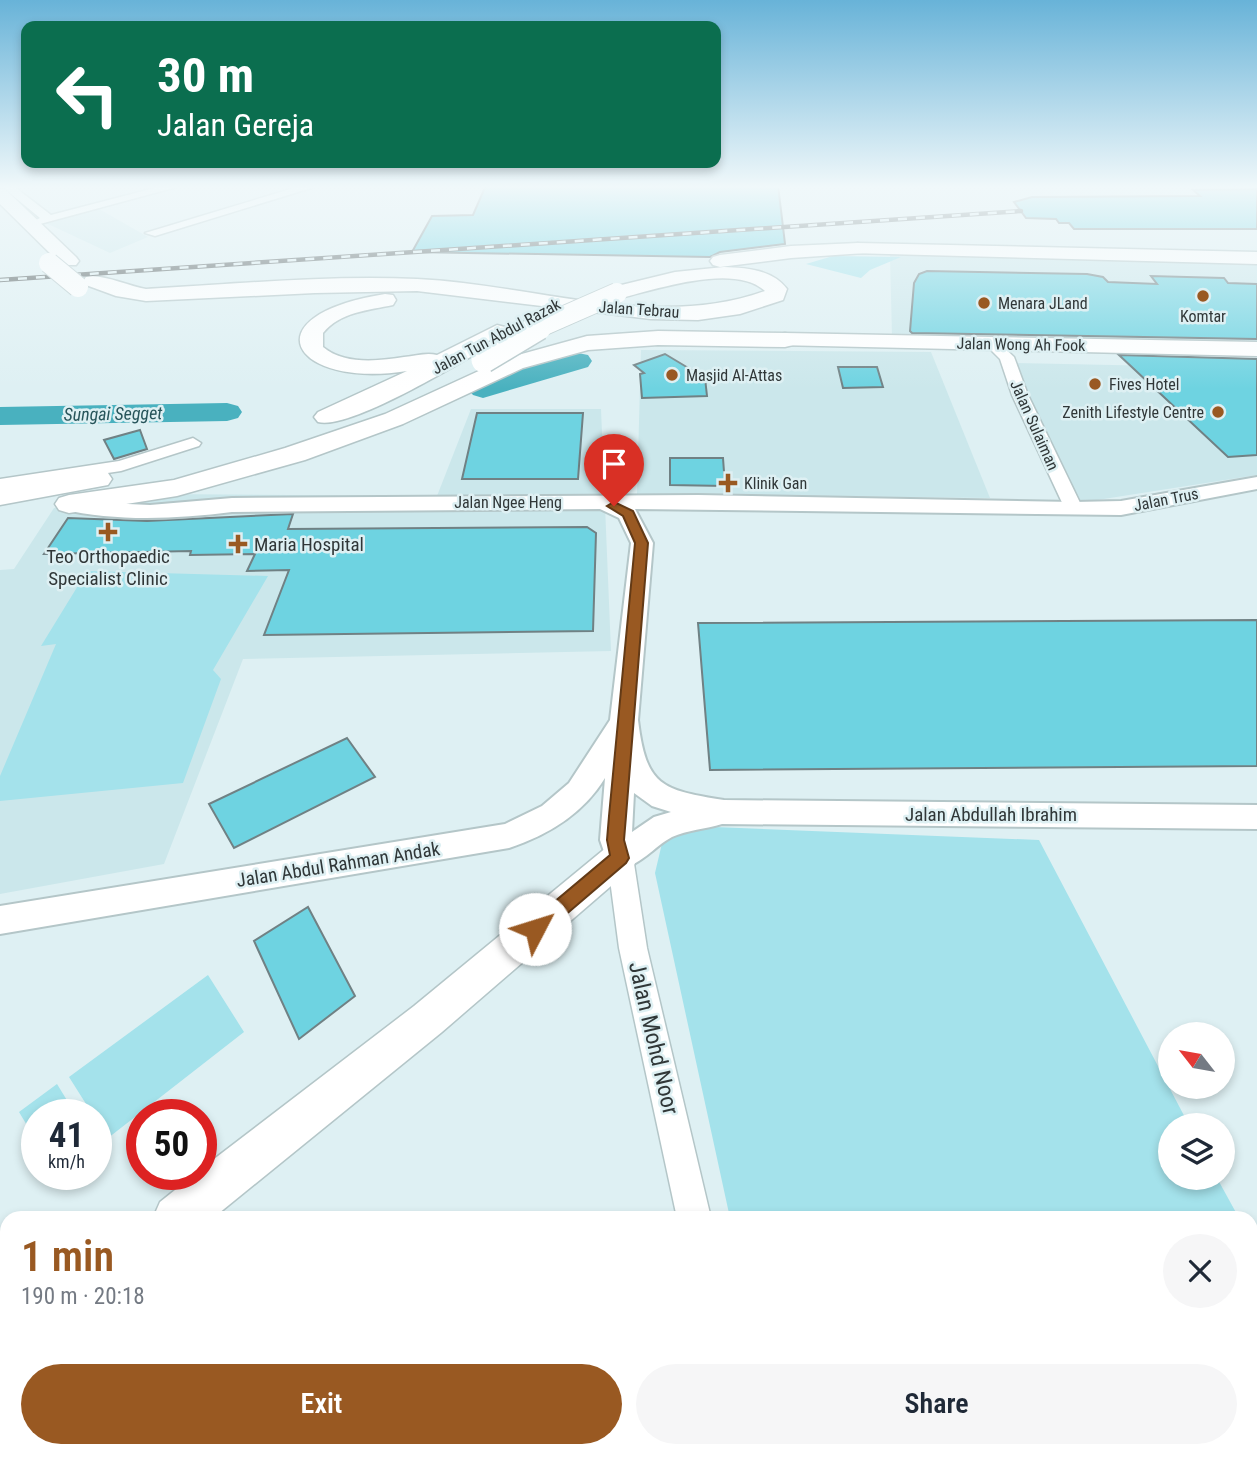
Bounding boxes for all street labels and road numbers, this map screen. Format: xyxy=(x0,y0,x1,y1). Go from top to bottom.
street label: Jalan Tun Abdul Razak xyxy=(429,294,564,378)
street label: Jalan Tebrau xyxy=(598,297,680,322)
street label: Jalan Wong Ah Fook xyxy=(956,334,1086,355)
street label: Jalan Sulaiman xyxy=(1006,377,1063,473)
street label: Jalan Trus xyxy=(1132,484,1200,515)
street label: Jalan Ngee Heng xyxy=(454,493,562,512)
street label: Jalan Abdullah Ibrahim xyxy=(905,803,1077,826)
street label: Jalan Abdul Rahman Andak xyxy=(235,837,442,892)
street label: Jalan Mohd Noor xyxy=(623,959,684,1117)

